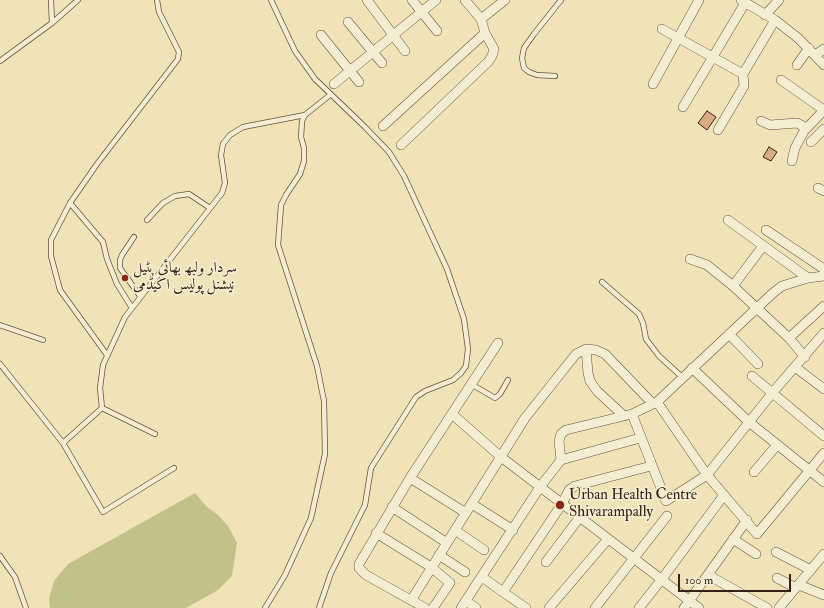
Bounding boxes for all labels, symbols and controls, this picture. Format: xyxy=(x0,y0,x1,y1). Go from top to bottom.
place label: سردار ولبھ بھائی پٹیل نیشنل پولیس اکیڈمی xyxy=(133,260,237,295)
marker: سردار ولبھ بھائی پٹیل نیشنل پولیس اکیڈمی xyxy=(120,273,130,283)
place label: Urban Health Centre Shivarampally xyxy=(569,487,697,522)
marker: Urban Health Centre Shivarampally xyxy=(554,499,566,511)
scale bar xyxy=(680,566,793,592)
text: 100 m xyxy=(685,573,713,588)

